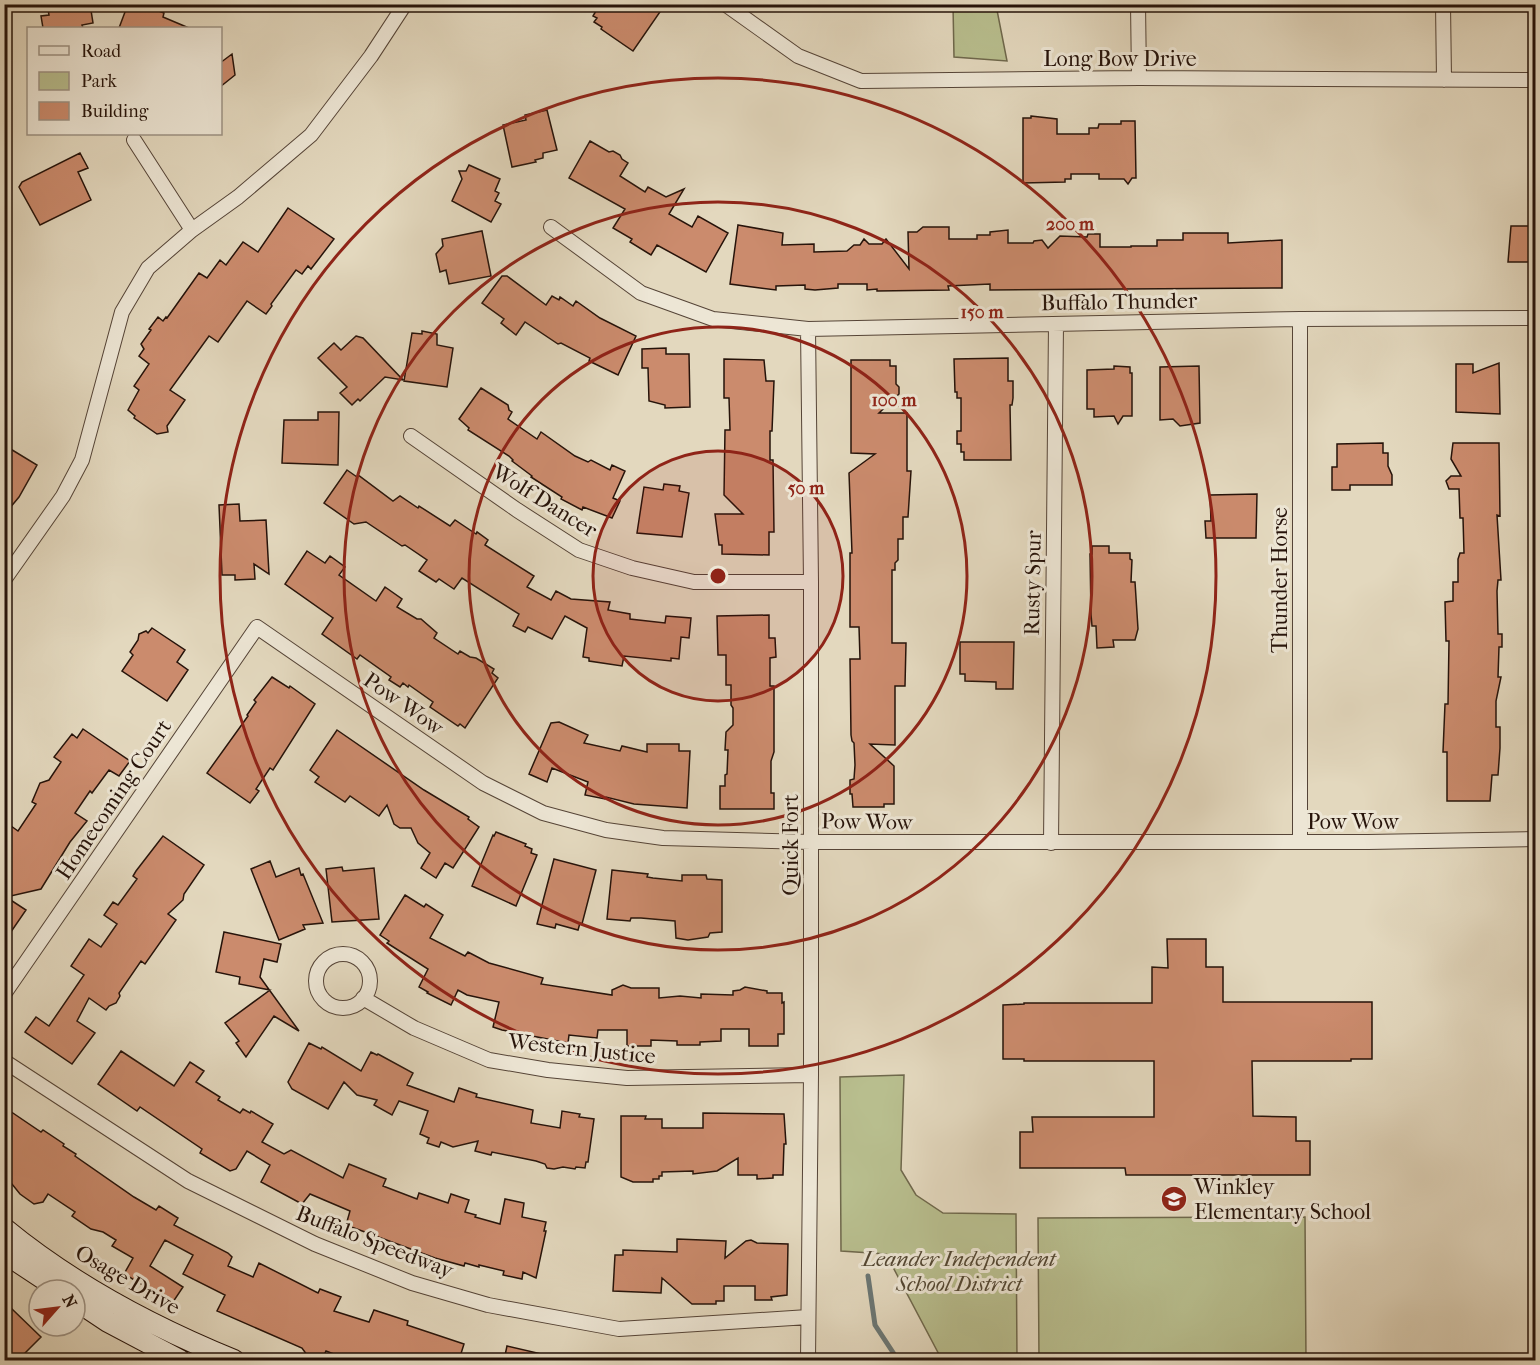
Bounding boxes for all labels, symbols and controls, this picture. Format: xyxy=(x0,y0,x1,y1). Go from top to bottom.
legend xyxy=(27,27,222,135)
text: Road xyxy=(81,41,121,62)
street label: Long Bow Drive xyxy=(1043,46,1197,72)
text: Park xyxy=(81,71,118,92)
text: Building xyxy=(81,101,149,122)
text: 200 m xyxy=(1046,214,1095,235)
street label: Buffalo Thunder xyxy=(1041,288,1198,316)
text: 150 m xyxy=(961,302,1004,323)
text: 100 m xyxy=(871,390,918,411)
street label: Wolf Dancer xyxy=(486,458,602,544)
text: 50 m xyxy=(788,478,825,499)
street label: Thunder Horse xyxy=(1267,507,1293,653)
street label: Rusty Spur xyxy=(1019,529,1047,636)
centre of rings xyxy=(708,566,728,586)
street label: Pow Wow xyxy=(358,667,449,741)
street label: Homecoming Court xyxy=(51,714,177,885)
street label: Quick Fort xyxy=(778,794,804,896)
street label: Pow Wow xyxy=(821,808,914,836)
street label: Pow Wow xyxy=(1307,809,1399,835)
street label: Western Justice xyxy=(506,1028,657,1070)
place label: Winkley Elementary School xyxy=(1193,1174,1371,1225)
school or university icon: Winkley Elementary School xyxy=(1159,1184,1189,1214)
street label: Buffalo Speedway xyxy=(292,1200,458,1284)
street label: Osage Drive xyxy=(70,1239,185,1320)
park label: Leander Independent School District xyxy=(860,1246,1057,1297)
north arrow xyxy=(27,1278,87,1338)
text: N xyxy=(59,1291,81,1312)

